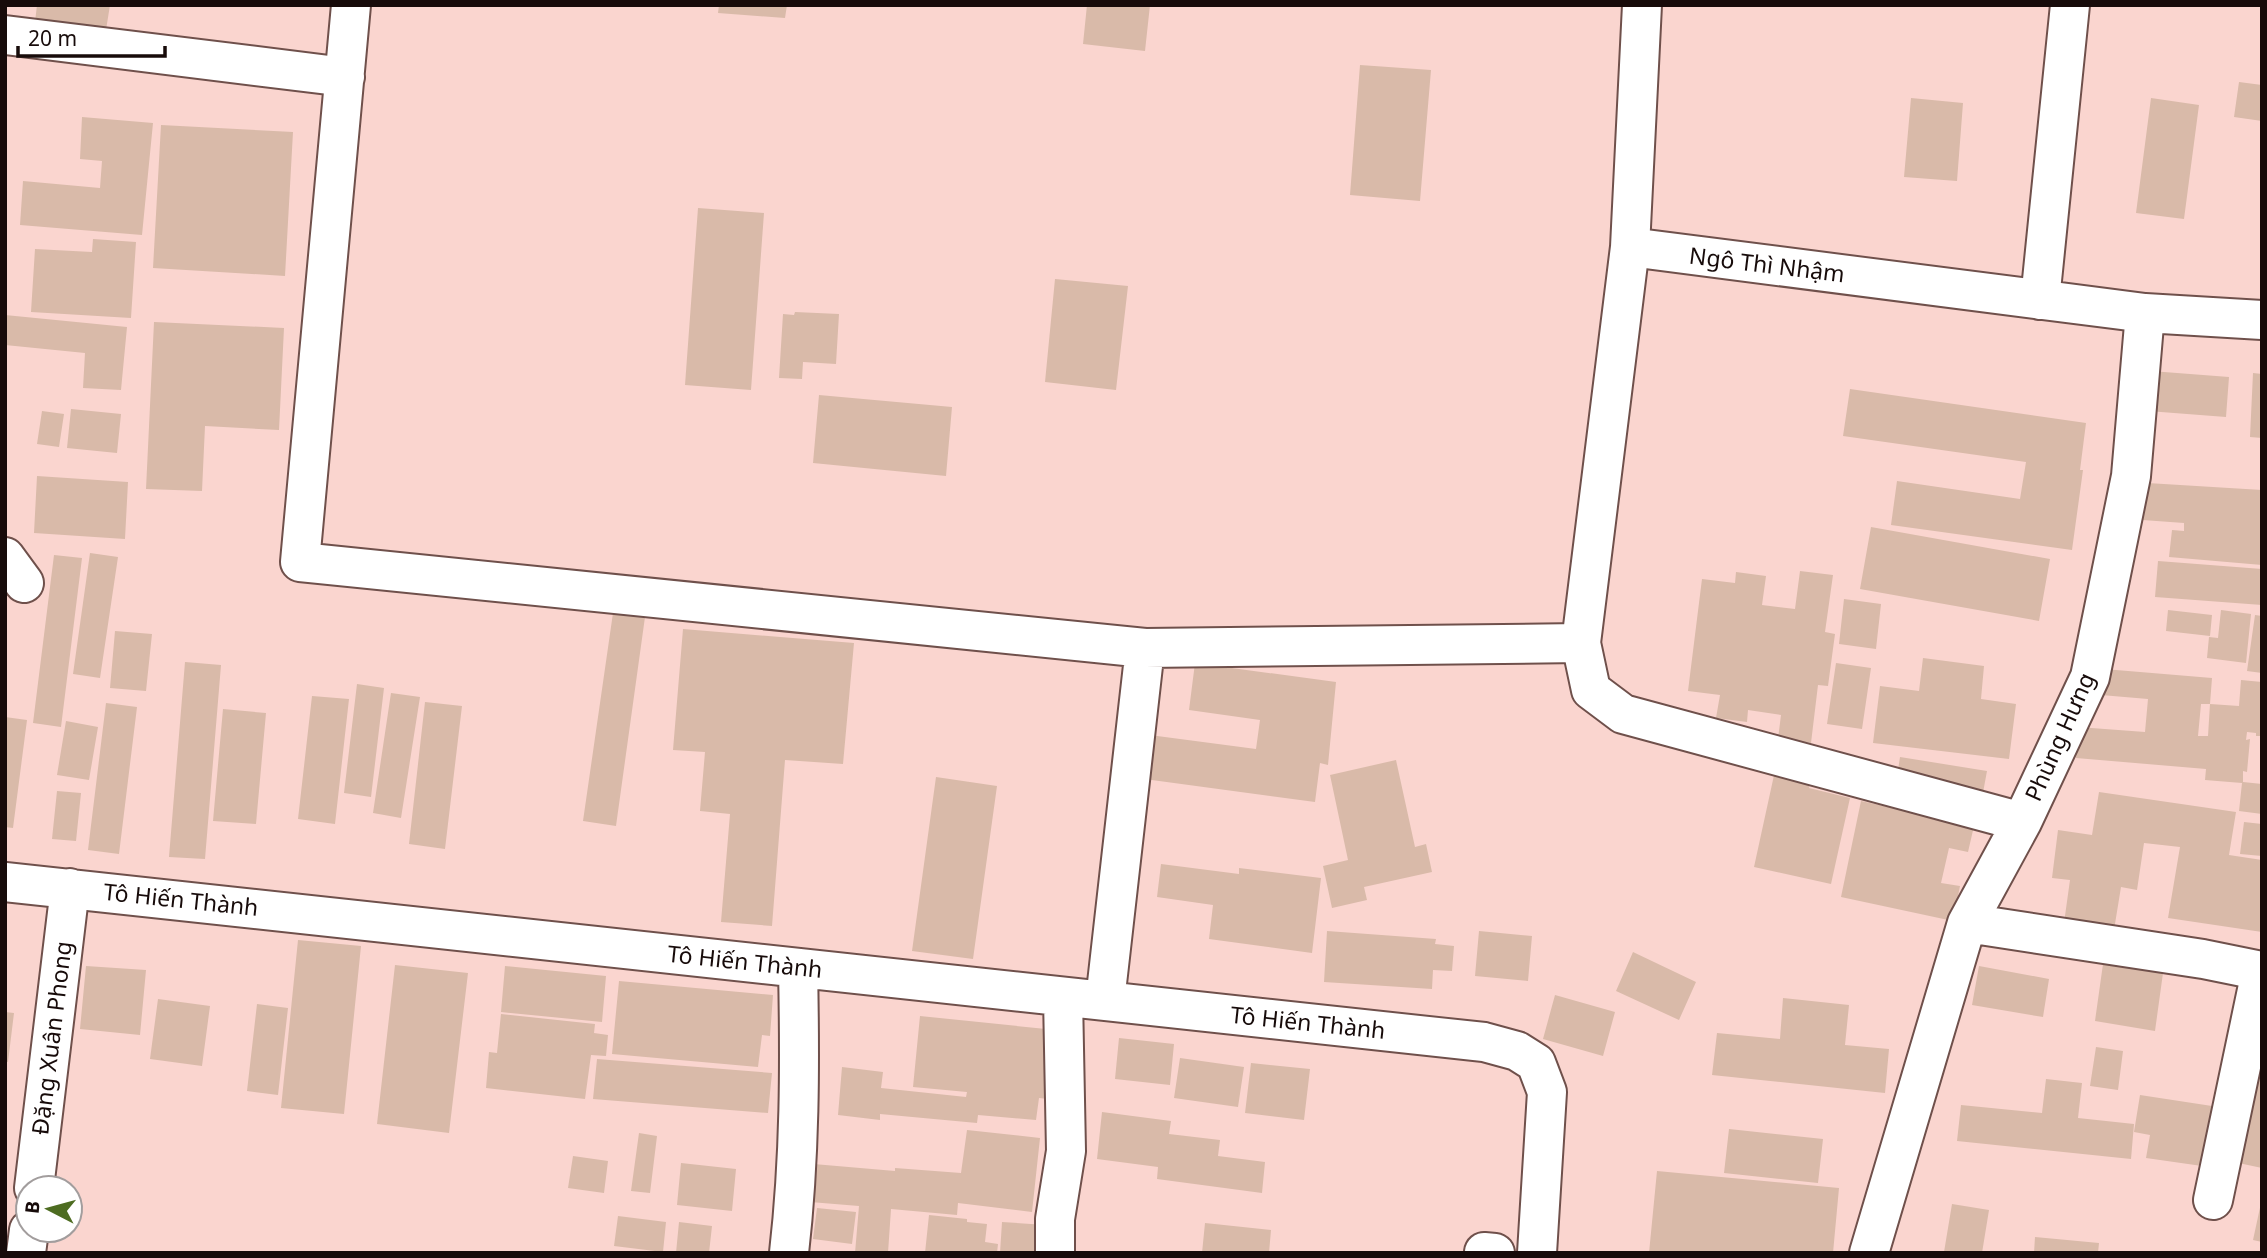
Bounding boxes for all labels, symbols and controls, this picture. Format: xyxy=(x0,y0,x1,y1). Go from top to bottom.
scale bar xyxy=(18,14,164,58)
text: 20 m xyxy=(28,24,77,52)
street label: Ngô Thì Nhậm xyxy=(1687,239,1847,289)
street label: Phùng Hưng xyxy=(2016,667,2102,806)
street label: Tô Hiến Thành xyxy=(102,875,260,923)
street label: Tô Hiến Thành xyxy=(666,937,824,985)
street label: Đặng Xuân Phong xyxy=(23,939,79,1137)
street label: Tô Hiến Thành xyxy=(1229,998,1387,1046)
north arrow xyxy=(14,1174,84,1244)
text: B xyxy=(19,1200,46,1215)

